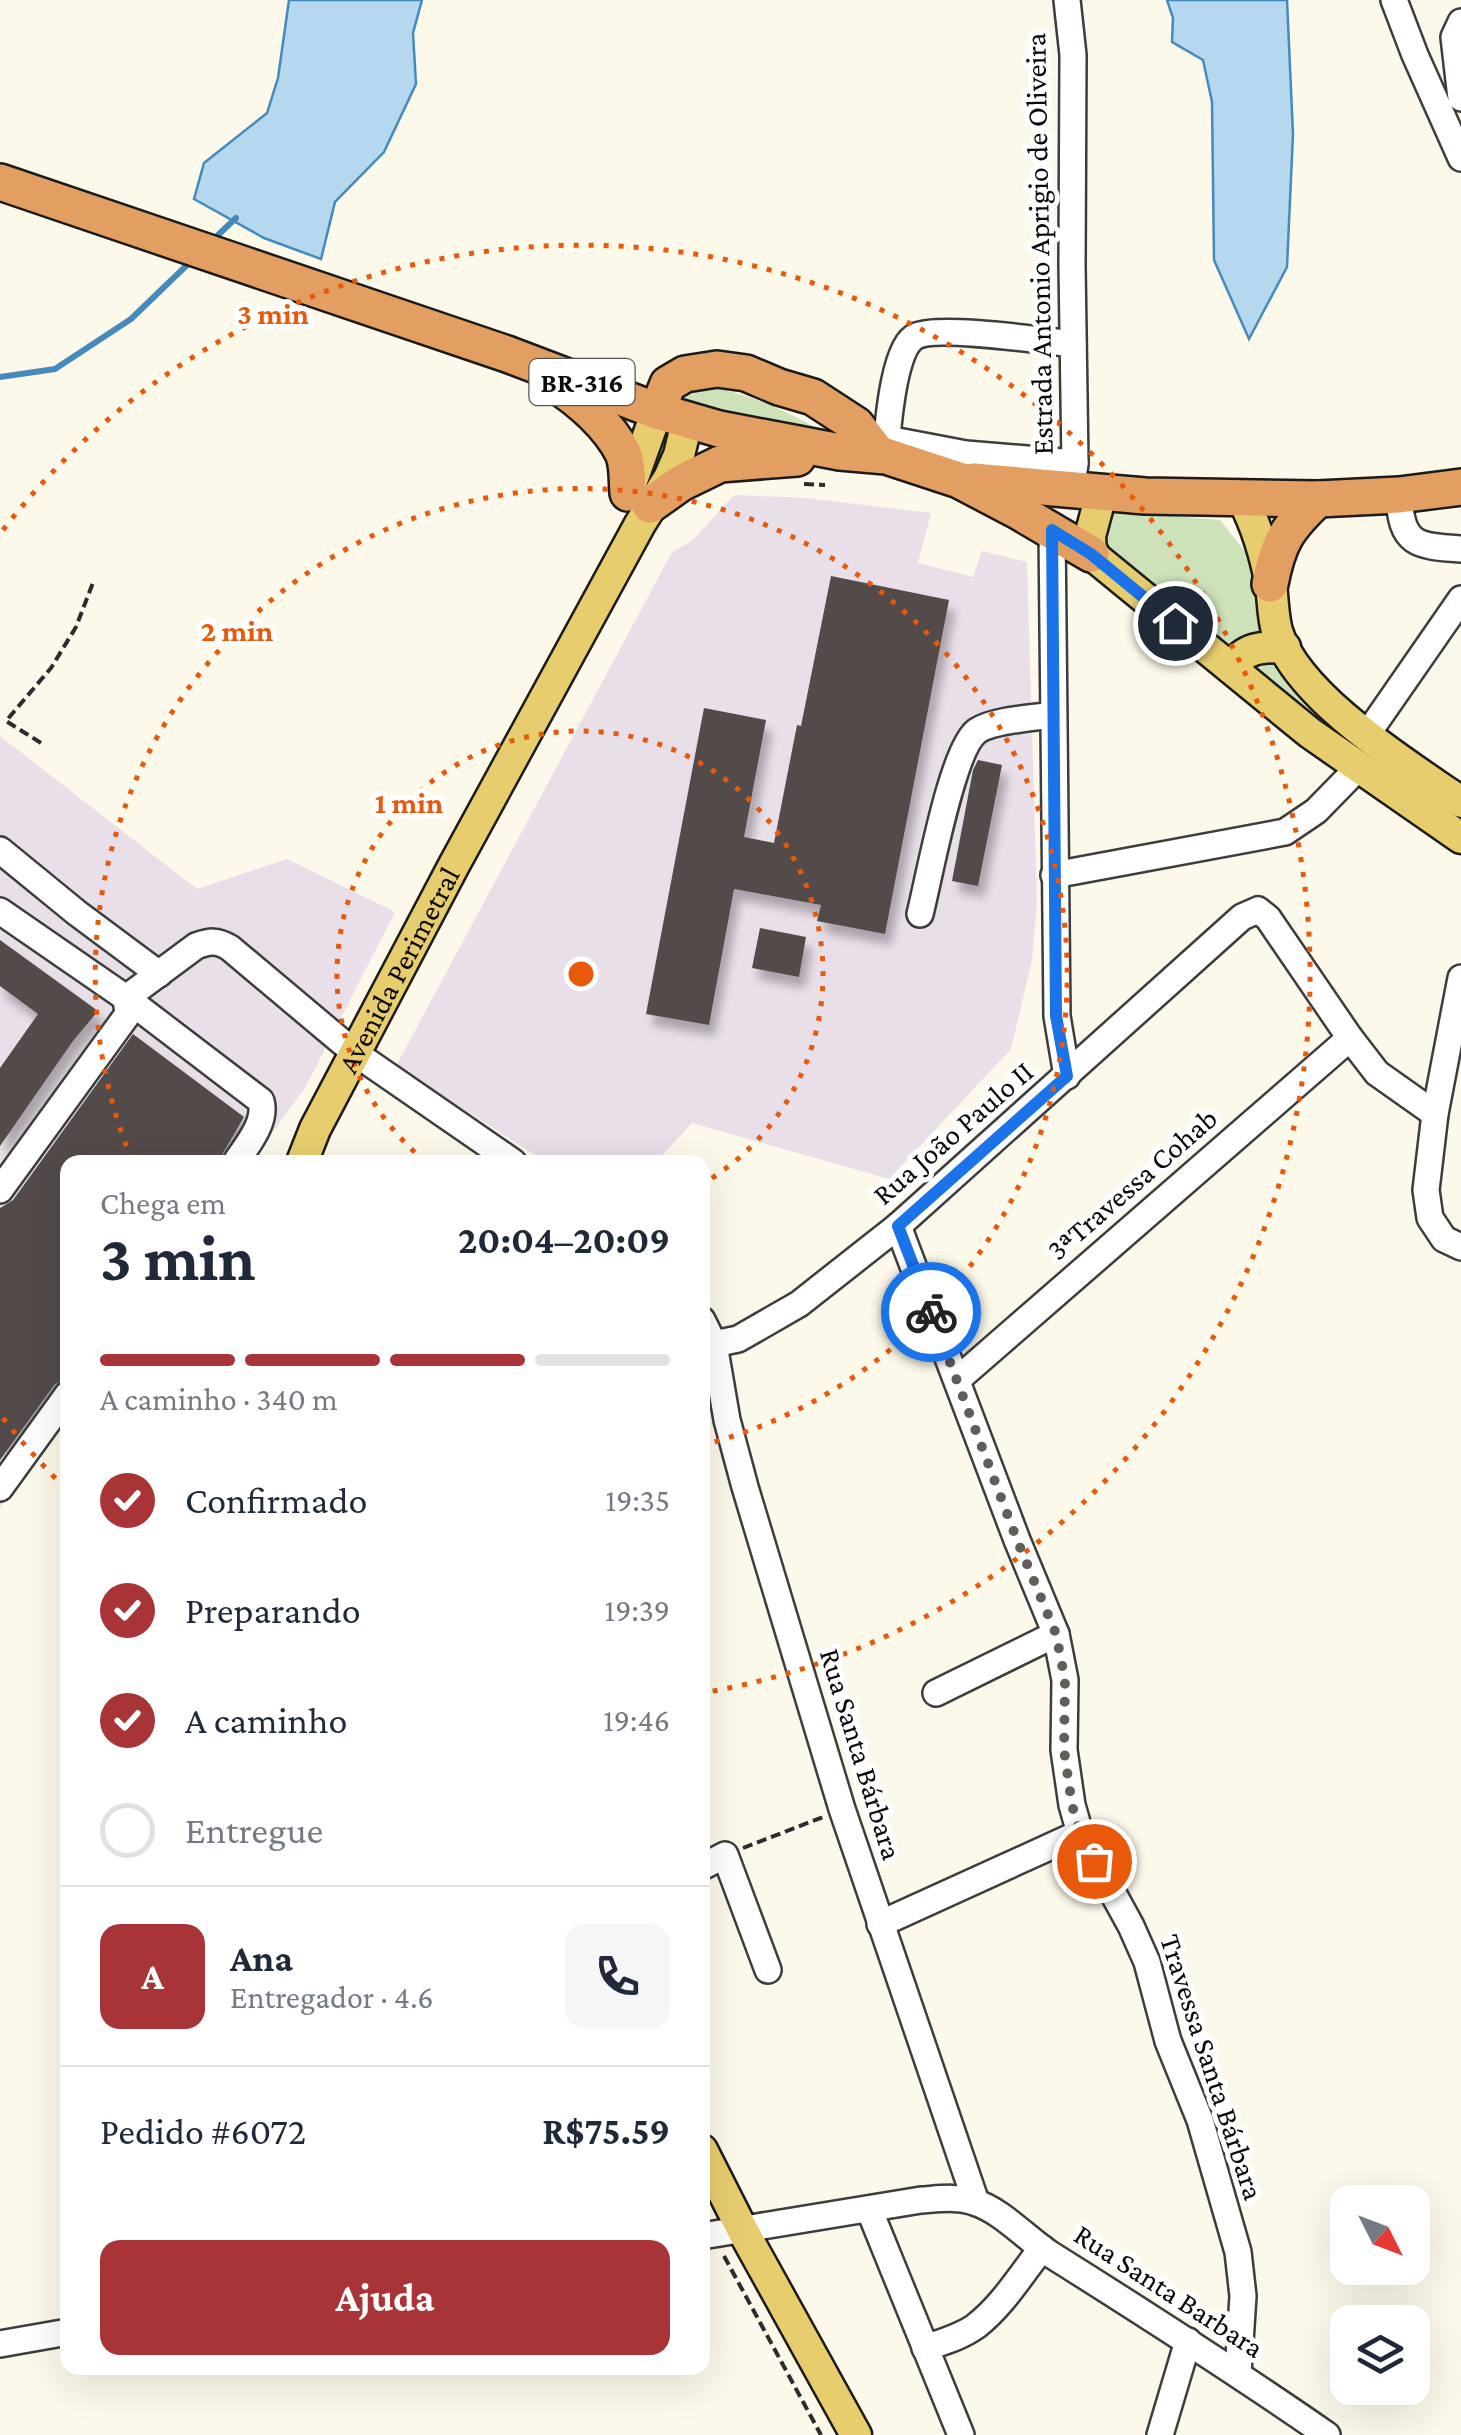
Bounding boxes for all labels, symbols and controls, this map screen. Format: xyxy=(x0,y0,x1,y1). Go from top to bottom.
street label: Estrada Antonio Aprigio de Oliveira xyxy=(1018,32,1060,456)
text: 3 min xyxy=(237,297,309,330)
road number: BR-316 xyxy=(530,359,634,405)
pin xyxy=(1133,581,1218,666)
icon: home xyxy=(1148,596,1203,651)
text: 2 min xyxy=(201,614,273,647)
text: 1 min xyxy=(375,786,443,819)
street label: Avenida Perimetral xyxy=(331,861,466,1078)
centre of rings xyxy=(563,956,599,992)
street label: Rua João Paulo II xyxy=(866,1054,1039,1211)
street label: 3ªTravessa Cohab xyxy=(1040,1101,1223,1266)
text: Chega em xyxy=(100,1185,226,1221)
text: 20:04–20:09 xyxy=(458,1219,670,1261)
text: 3 min xyxy=(100,1222,255,1294)
courier xyxy=(881,1262,981,1362)
icon: bike xyxy=(904,1285,959,1340)
text: A caminho · 340 m xyxy=(100,1381,338,1417)
icon: check xyxy=(100,1473,155,1528)
text: Confirmado xyxy=(185,1479,367,1521)
text: 19:35 xyxy=(606,1482,670,1518)
icon: check xyxy=(100,1583,155,1638)
text: Preparando xyxy=(185,1589,361,1631)
text: 19:39 xyxy=(605,1592,670,1628)
street label: Rua Santa Bárbara xyxy=(814,1644,909,1864)
icon: check xyxy=(100,1693,155,1748)
text: A caminho xyxy=(185,1699,347,1741)
text: 19:46 xyxy=(603,1702,670,1738)
text: Entregue xyxy=(185,1809,323,1851)
pin xyxy=(1052,1819,1137,1904)
icon: bag xyxy=(1067,1834,1122,1889)
button: phone xyxy=(565,1924,670,2029)
street label: Travessa Santa Bárbara xyxy=(1154,1930,1271,2204)
text: Ana xyxy=(230,1937,293,1979)
text: A xyxy=(141,1955,164,1997)
text: Entregador · 4.6 xyxy=(230,1979,433,2015)
text: Pedido #6072 xyxy=(100,2110,306,2152)
text: R$75.59 xyxy=(542,2110,670,2152)
north arrow xyxy=(1330,2185,1430,2285)
map controls xyxy=(1330,2185,1430,2405)
street label: Rua Santa Barbara xyxy=(1068,2217,1270,2364)
button: Ajuda xyxy=(100,2240,670,2355)
button: layers xyxy=(1330,2305,1430,2405)

